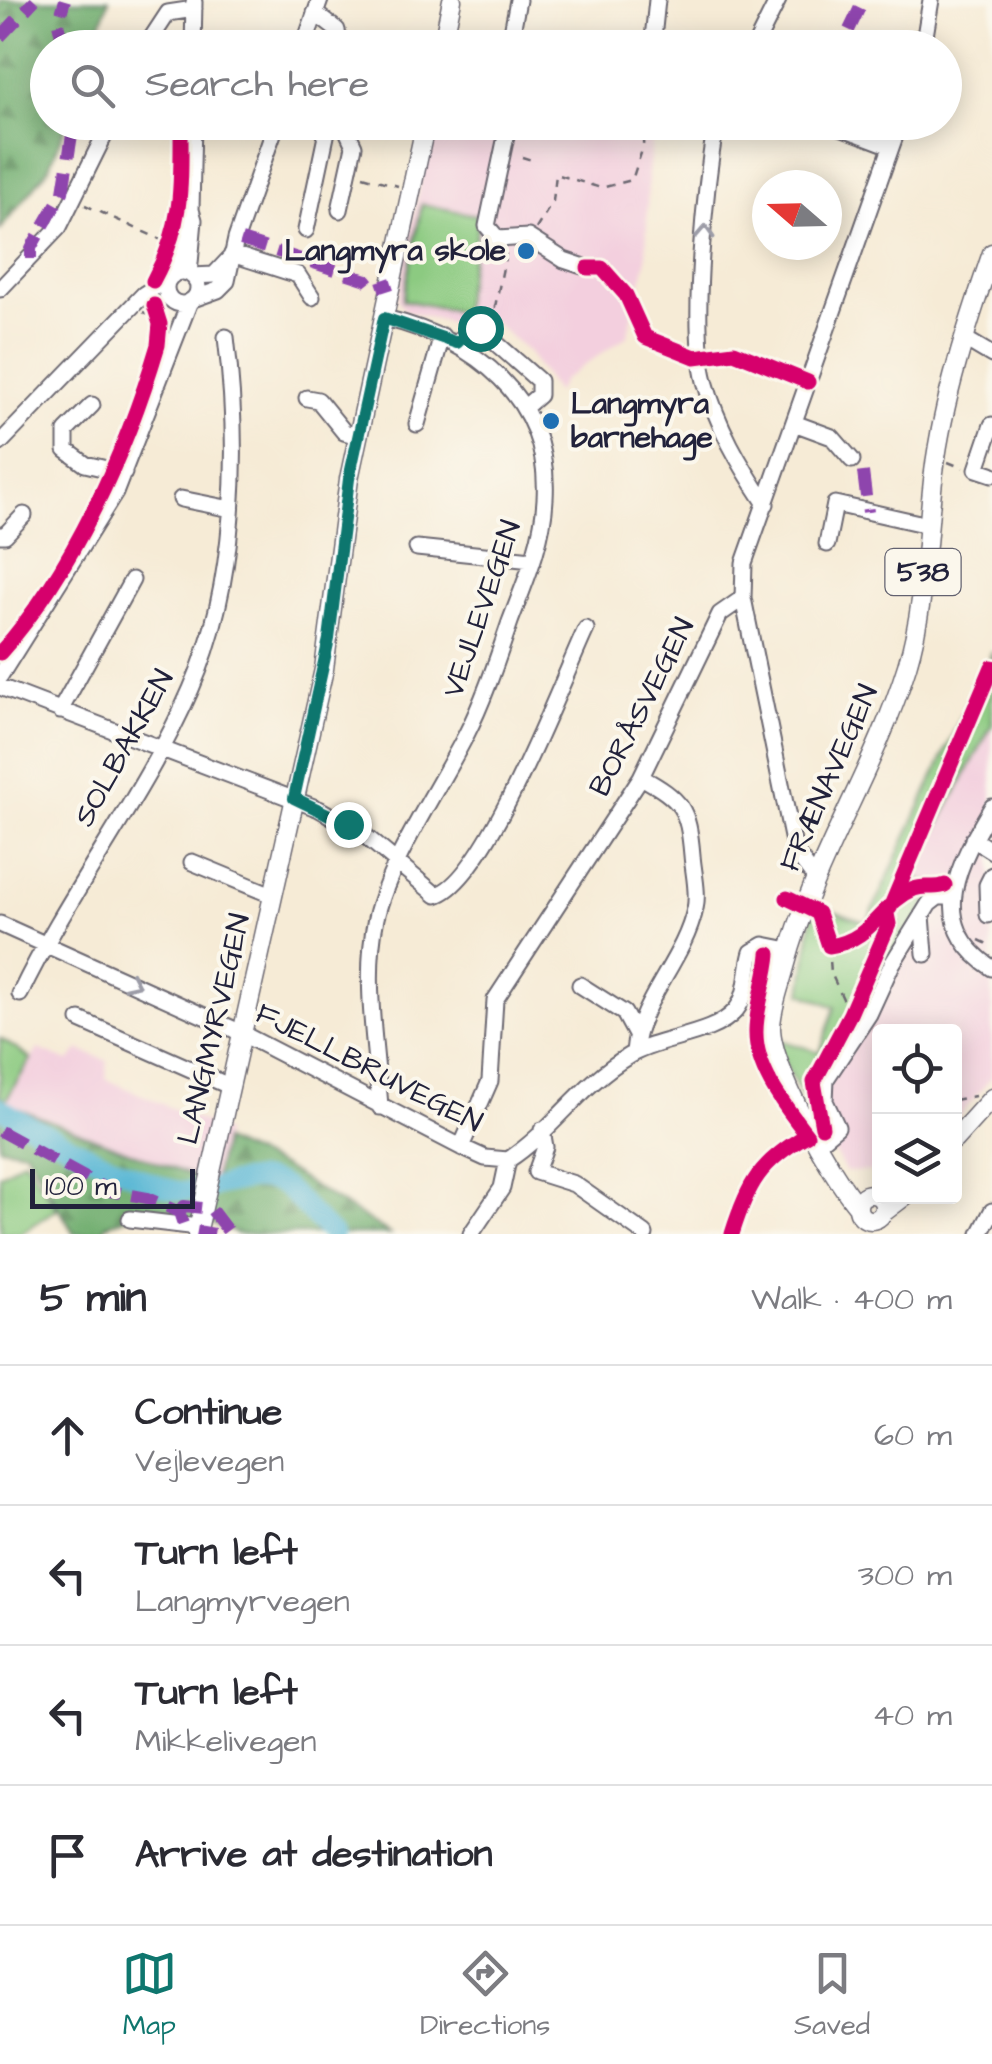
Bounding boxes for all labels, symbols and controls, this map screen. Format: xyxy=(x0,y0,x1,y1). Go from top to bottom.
search box xyxy=(30,30,962,140)
icon: search xyxy=(65,58,120,113)
text: Search here xyxy=(145,59,369,111)
north arrow xyxy=(752,170,842,260)
one-way arrow xyxy=(694,224,715,240)
place label: Langmyra skole xyxy=(285,230,506,274)
marker: Langmyra skole xyxy=(515,240,537,262)
route start xyxy=(458,306,504,352)
place label: Langmyra barnehage xyxy=(571,383,713,461)
marker: Langmyra barnehage xyxy=(540,410,562,432)
street label: VEJLEVEGEN xyxy=(432,515,532,703)
road number: 538 xyxy=(886,549,960,595)
street label: BORÅSVEGEN xyxy=(579,610,705,804)
street label: SOLBAKKEN xyxy=(64,662,184,834)
street label: FRÆNAVEGEN xyxy=(769,678,889,878)
route end xyxy=(326,802,372,848)
street label: LANGMYRVEGEN xyxy=(167,909,261,1149)
one-way arrow xyxy=(123,971,141,991)
street label: FJELLBRUVEGEN xyxy=(248,993,490,1143)
map controls xyxy=(872,1024,962,1204)
button: locate xyxy=(872,1024,962,1114)
button: layers xyxy=(872,1114,962,1204)
scale bar xyxy=(30,1164,195,1208)
text: 100 m xyxy=(45,1167,117,1206)
text: 5 min xyxy=(40,1270,147,1328)
text: Walk · 400 m xyxy=(751,1277,952,1322)
text: Continue xyxy=(135,1387,282,1439)
icon: ahead xyxy=(40,1408,95,1463)
text: 60 m xyxy=(874,1413,952,1458)
text: Vejlevegen xyxy=(135,1439,284,1484)
text: Turn left xyxy=(135,1527,298,1579)
icon: left xyxy=(40,1548,95,1603)
text: 300 m xyxy=(858,1553,952,1598)
text: Langmyrvegen xyxy=(135,1579,350,1624)
text: Turn left xyxy=(135,1667,298,1719)
icon: left xyxy=(40,1688,95,1743)
text: 40 m xyxy=(872,1693,952,1738)
text: Mikkelivegen xyxy=(135,1719,317,1764)
icon: arrive xyxy=(40,1828,95,1883)
text: Arrive at destination xyxy=(135,1829,492,1881)
tab: Map xyxy=(122,1946,177,2045)
tab: Directions xyxy=(420,1946,550,2045)
tab: Saved xyxy=(794,1946,870,2045)

